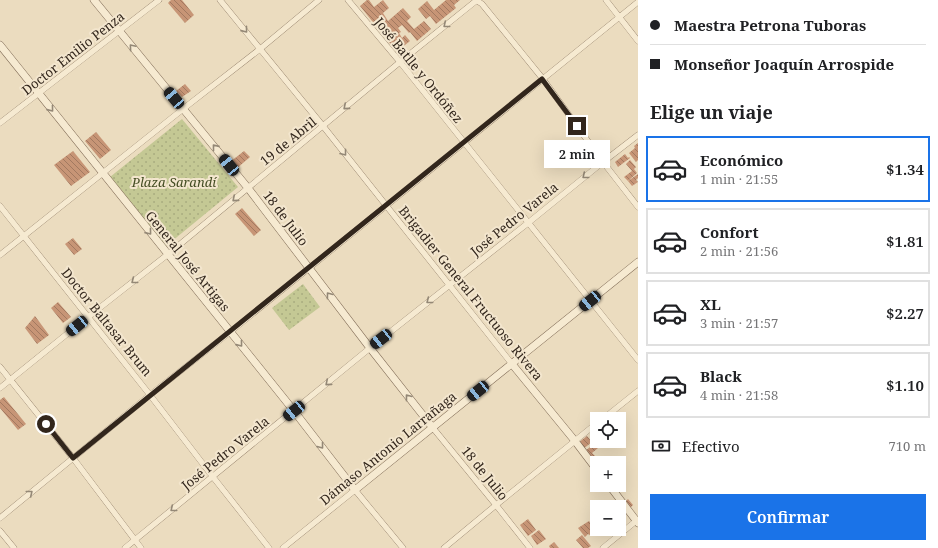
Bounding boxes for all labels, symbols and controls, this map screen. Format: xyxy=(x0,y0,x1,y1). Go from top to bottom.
street label: Doctor Emilio Penza xyxy=(18,7,128,99)
street label: José Batlle y Ordóñez xyxy=(370,13,467,127)
text: Maestra Petrona Tuboras xyxy=(674,15,866,35)
one-way arrow xyxy=(444,20,451,27)
one-way arrow xyxy=(240,26,247,33)
one-way arrow xyxy=(130,44,137,52)
text: Monseñor Joaquín Arrospide xyxy=(674,54,894,74)
car xyxy=(162,85,186,111)
text: Elige un viaje xyxy=(650,100,773,124)
one-way arrow xyxy=(343,103,351,110)
one-way arrow xyxy=(46,104,53,111)
street label: 19 de Abril xyxy=(256,113,320,169)
route end xyxy=(568,117,586,135)
callout: 2 min xyxy=(544,140,610,168)
one-way arrow xyxy=(212,145,219,152)
text: 2 min xyxy=(559,145,595,163)
one-way arrow xyxy=(340,148,347,155)
text: Económico xyxy=(700,150,783,170)
icon: car xyxy=(652,151,688,187)
car xyxy=(217,152,241,178)
text: $1.34 xyxy=(886,159,924,179)
text: 1 min · 21:55 xyxy=(700,170,778,188)
one-way arrow xyxy=(583,172,590,179)
park label: Plaza Sarandí xyxy=(131,173,217,191)
street label: José Pedro Varela xyxy=(466,178,562,261)
street label: 18 de Julio xyxy=(259,187,313,249)
one-way arrow xyxy=(232,194,239,201)
street label: Brigadier General Fructuoso Rivera xyxy=(395,202,547,384)
street label: General José Artigas xyxy=(142,207,234,315)
text: Confort xyxy=(700,222,759,242)
icon: car xyxy=(652,223,688,259)
one-way arrow xyxy=(145,228,152,235)
text: $1.81 xyxy=(886,231,924,251)
text: 2 min · 21:56 xyxy=(700,242,778,260)
street label: Doctor Baltasar Brum xyxy=(58,264,156,380)
one-way arrow xyxy=(131,276,138,283)
car xyxy=(577,289,603,313)
one-way arrow xyxy=(326,292,333,299)
text: XL xyxy=(700,294,721,314)
icon: car xyxy=(652,295,688,331)
one-way arrow xyxy=(427,297,434,304)
text: $2.27 xyxy=(886,303,924,323)
car xyxy=(64,314,90,338)
text: 3 min · 21:57 xyxy=(700,314,778,332)
car xyxy=(368,327,394,351)
one-way arrow xyxy=(235,339,242,347)
text: Black xyxy=(700,366,742,386)
icon: car xyxy=(652,367,688,403)
text: $1.10 xyxy=(886,375,924,395)
one-way arrow xyxy=(325,378,332,385)
car xyxy=(465,379,491,403)
text: 4 min · 21:58 xyxy=(700,386,778,404)
street label: Dámaso Antonio Larrañaga xyxy=(316,387,460,509)
one-way arrow xyxy=(406,395,413,402)
car xyxy=(281,399,307,423)
street label: José Pedro Varela xyxy=(177,412,273,495)
map controls xyxy=(590,412,626,536)
button: locate xyxy=(590,412,626,448)
route start xyxy=(37,415,55,433)
icon: cash xyxy=(650,435,672,457)
text: Efectivo xyxy=(682,436,740,456)
text: 710 m xyxy=(889,437,926,455)
one-way arrow xyxy=(316,441,323,448)
street label: 18 de Julio xyxy=(458,442,512,504)
button: + xyxy=(590,456,626,492)
one-way arrow xyxy=(26,491,33,498)
button: Confirmar xyxy=(650,494,926,540)
button: − xyxy=(590,500,626,536)
one-way arrow xyxy=(170,505,177,512)

